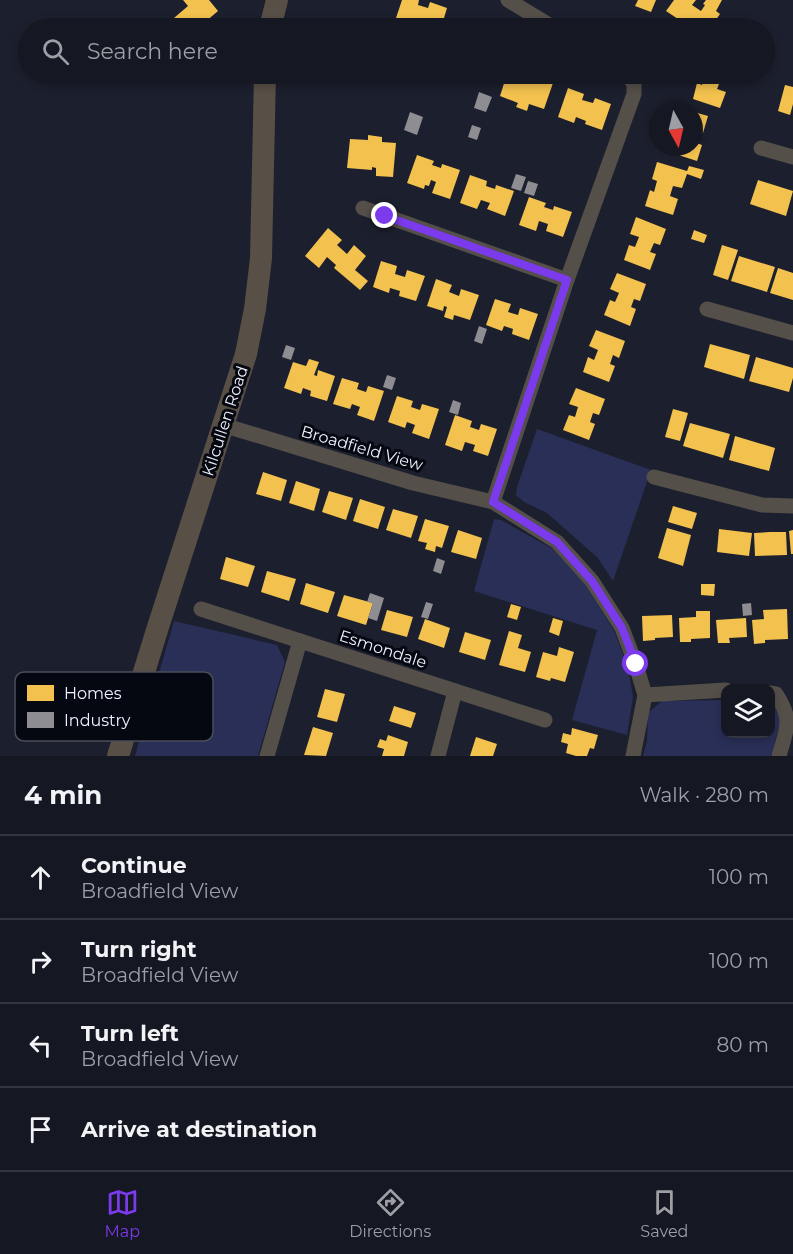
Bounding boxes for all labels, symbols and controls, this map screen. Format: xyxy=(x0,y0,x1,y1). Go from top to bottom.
search box xyxy=(18,18,775,84)
icon: search xyxy=(39,35,72,68)
text: Search here xyxy=(87,38,218,65)
north arrow xyxy=(649,102,703,156)
route end xyxy=(371,202,397,228)
street label: Kilcullen Road xyxy=(198,363,252,479)
street label: Broadfield View xyxy=(299,422,425,474)
street label: Esmondale xyxy=(337,626,429,672)
route start xyxy=(622,650,648,676)
legend xyxy=(15,672,213,741)
text: Homes xyxy=(64,684,122,703)
map controls xyxy=(721,684,775,738)
button: layers xyxy=(721,684,775,738)
text: Industry xyxy=(64,711,131,730)
text: 4 min xyxy=(24,779,102,811)
text: Walk · 280 m xyxy=(639,783,769,807)
text: Continue xyxy=(81,852,187,879)
icon: ahead xyxy=(24,861,57,894)
text: 100 m xyxy=(709,865,769,889)
text: Broadfield View xyxy=(81,879,238,903)
text: Turn right xyxy=(81,936,196,963)
icon: right xyxy=(24,945,57,978)
text: 100 m xyxy=(709,949,769,973)
text: Broadfield View xyxy=(81,963,238,987)
text: Turn left xyxy=(81,1020,179,1047)
icon: left xyxy=(24,1029,57,1062)
text: 80 m xyxy=(717,1033,769,1057)
text: Broadfield View xyxy=(81,1047,238,1071)
icon: arrive xyxy=(24,1113,57,1146)
text: Arrive at destination xyxy=(81,1116,317,1143)
tab: Map xyxy=(105,1186,140,1241)
tab: Directions xyxy=(349,1186,431,1241)
tab: Saved xyxy=(640,1186,688,1241)

